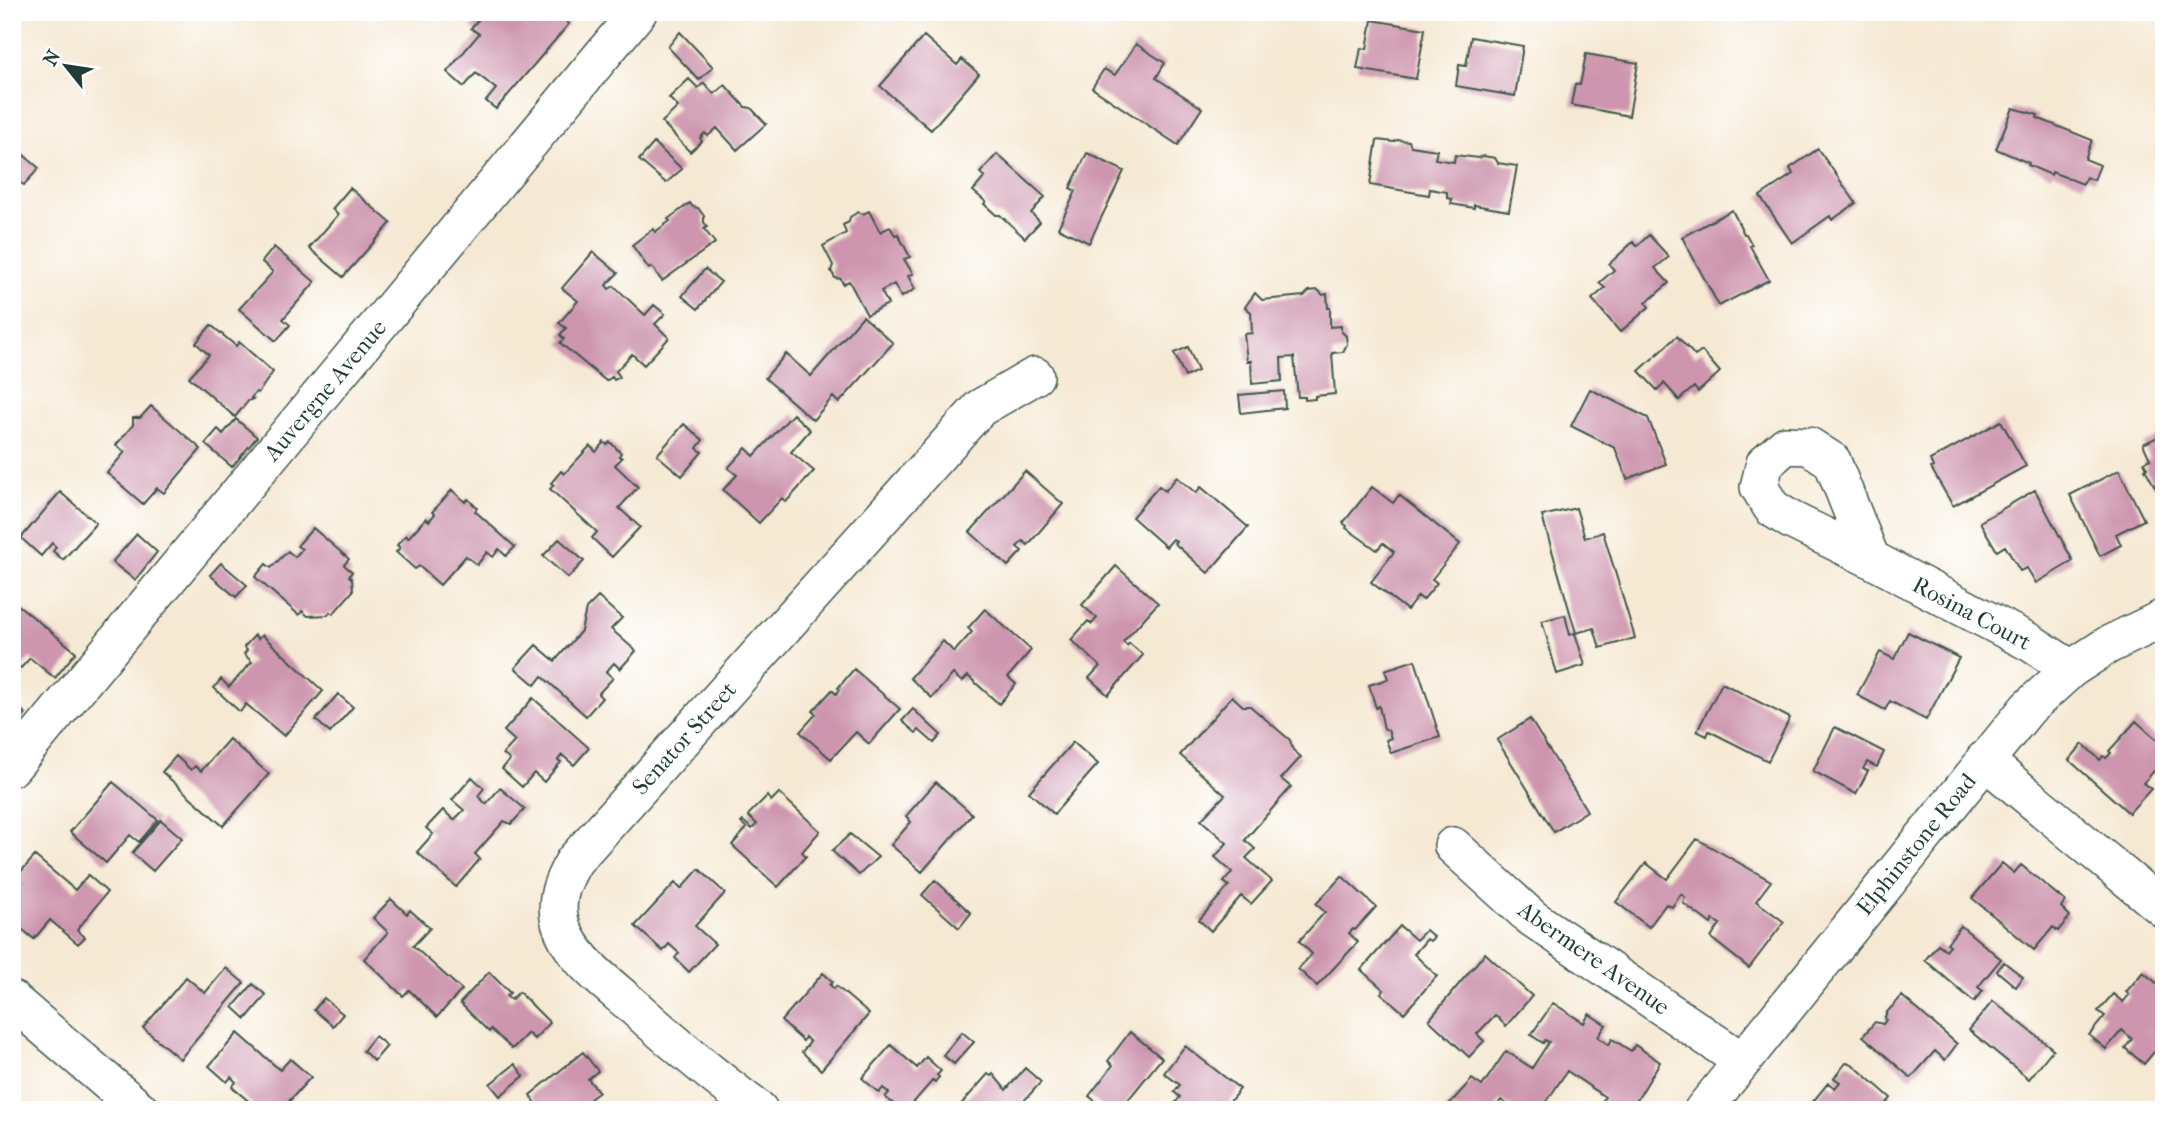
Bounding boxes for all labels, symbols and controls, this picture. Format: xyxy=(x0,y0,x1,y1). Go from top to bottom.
north arrow xyxy=(32,32,102,102)
text: N xyxy=(39,46,66,70)
street label: Auvergne Avenue xyxy=(258,314,392,467)
street label: Rosina Court xyxy=(1908,571,2036,656)
street label: Senator Street xyxy=(627,676,742,800)
street label: Elphinstone Road xyxy=(1851,768,1982,921)
street label: Abermere Avenue xyxy=(1512,896,1675,1021)

